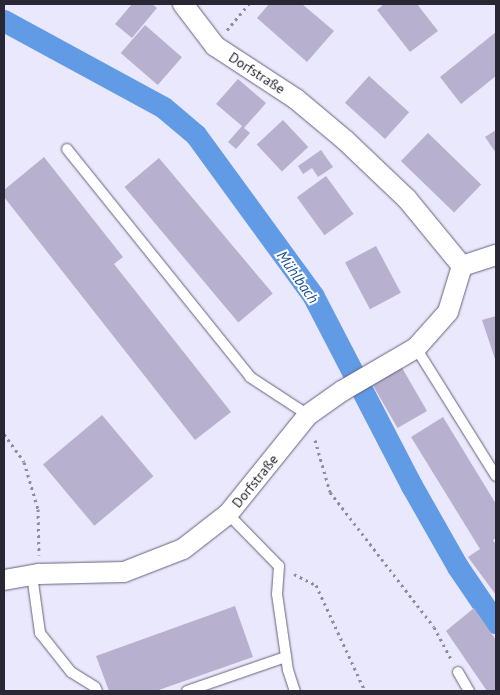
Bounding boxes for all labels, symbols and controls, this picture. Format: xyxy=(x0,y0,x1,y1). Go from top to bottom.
street label: Dorfstraße xyxy=(226,49,288,97)
water label: Mühlbach xyxy=(273,247,323,307)
street label: Dorfstraße xyxy=(228,451,282,511)

